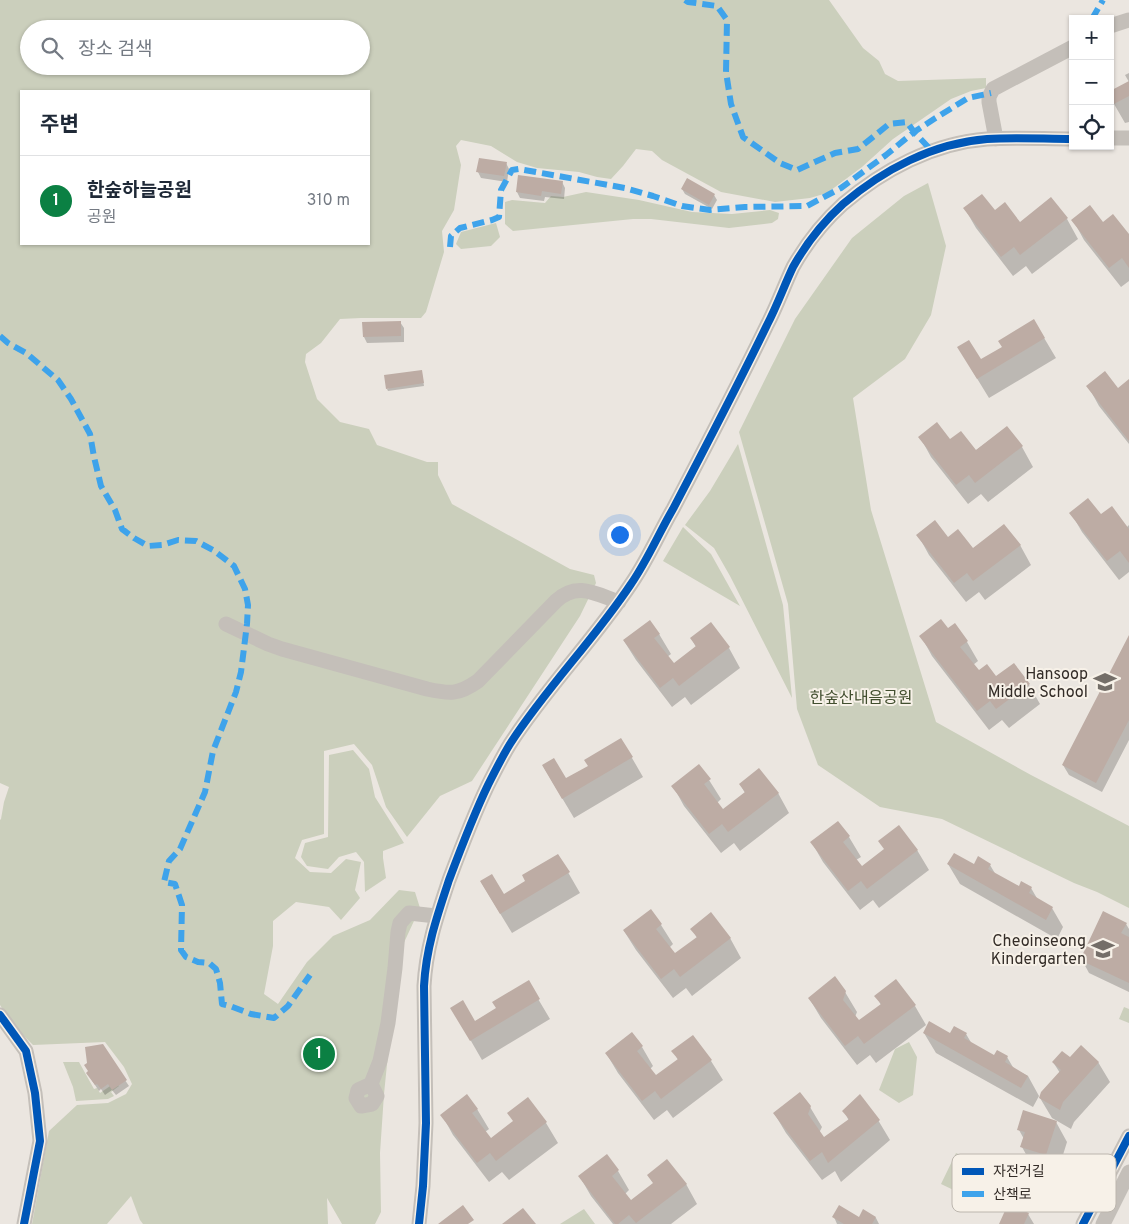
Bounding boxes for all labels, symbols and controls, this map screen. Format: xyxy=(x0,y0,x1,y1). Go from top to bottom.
map controls xyxy=(1069,15,1114,150)
button: + xyxy=(1069,15,1114,60)
search box xyxy=(20,20,370,75)
icon: search xyxy=(38,34,66,62)
text: 장소 검색 xyxy=(78,38,152,62)
button: − xyxy=(1069,60,1114,105)
button: locate xyxy=(1069,105,1114,150)
text: 주변 xyxy=(40,112,79,139)
text: 한숲하늘공원 xyxy=(87,179,192,203)
text: 1 xyxy=(53,191,59,211)
text: 310 m xyxy=(307,191,350,211)
text: 공원 xyxy=(87,208,116,228)
your location xyxy=(607,522,633,548)
place label: Hansoop Middle School xyxy=(988,665,1088,703)
school or university icon: Hansoop Middle School xyxy=(1092,669,1118,695)
park label: 한숲산내음공원 xyxy=(809,689,913,709)
place label: Cheoinseong Kindergarten xyxy=(991,932,1086,970)
school or university icon: Cheoinseong Kindergarten xyxy=(1090,936,1116,962)
pin: 1 xyxy=(303,1035,335,1073)
legend xyxy=(952,1154,1116,1212)
text: 자전거길 xyxy=(993,1164,1045,1181)
text: 산책로 xyxy=(993,1187,1032,1204)

